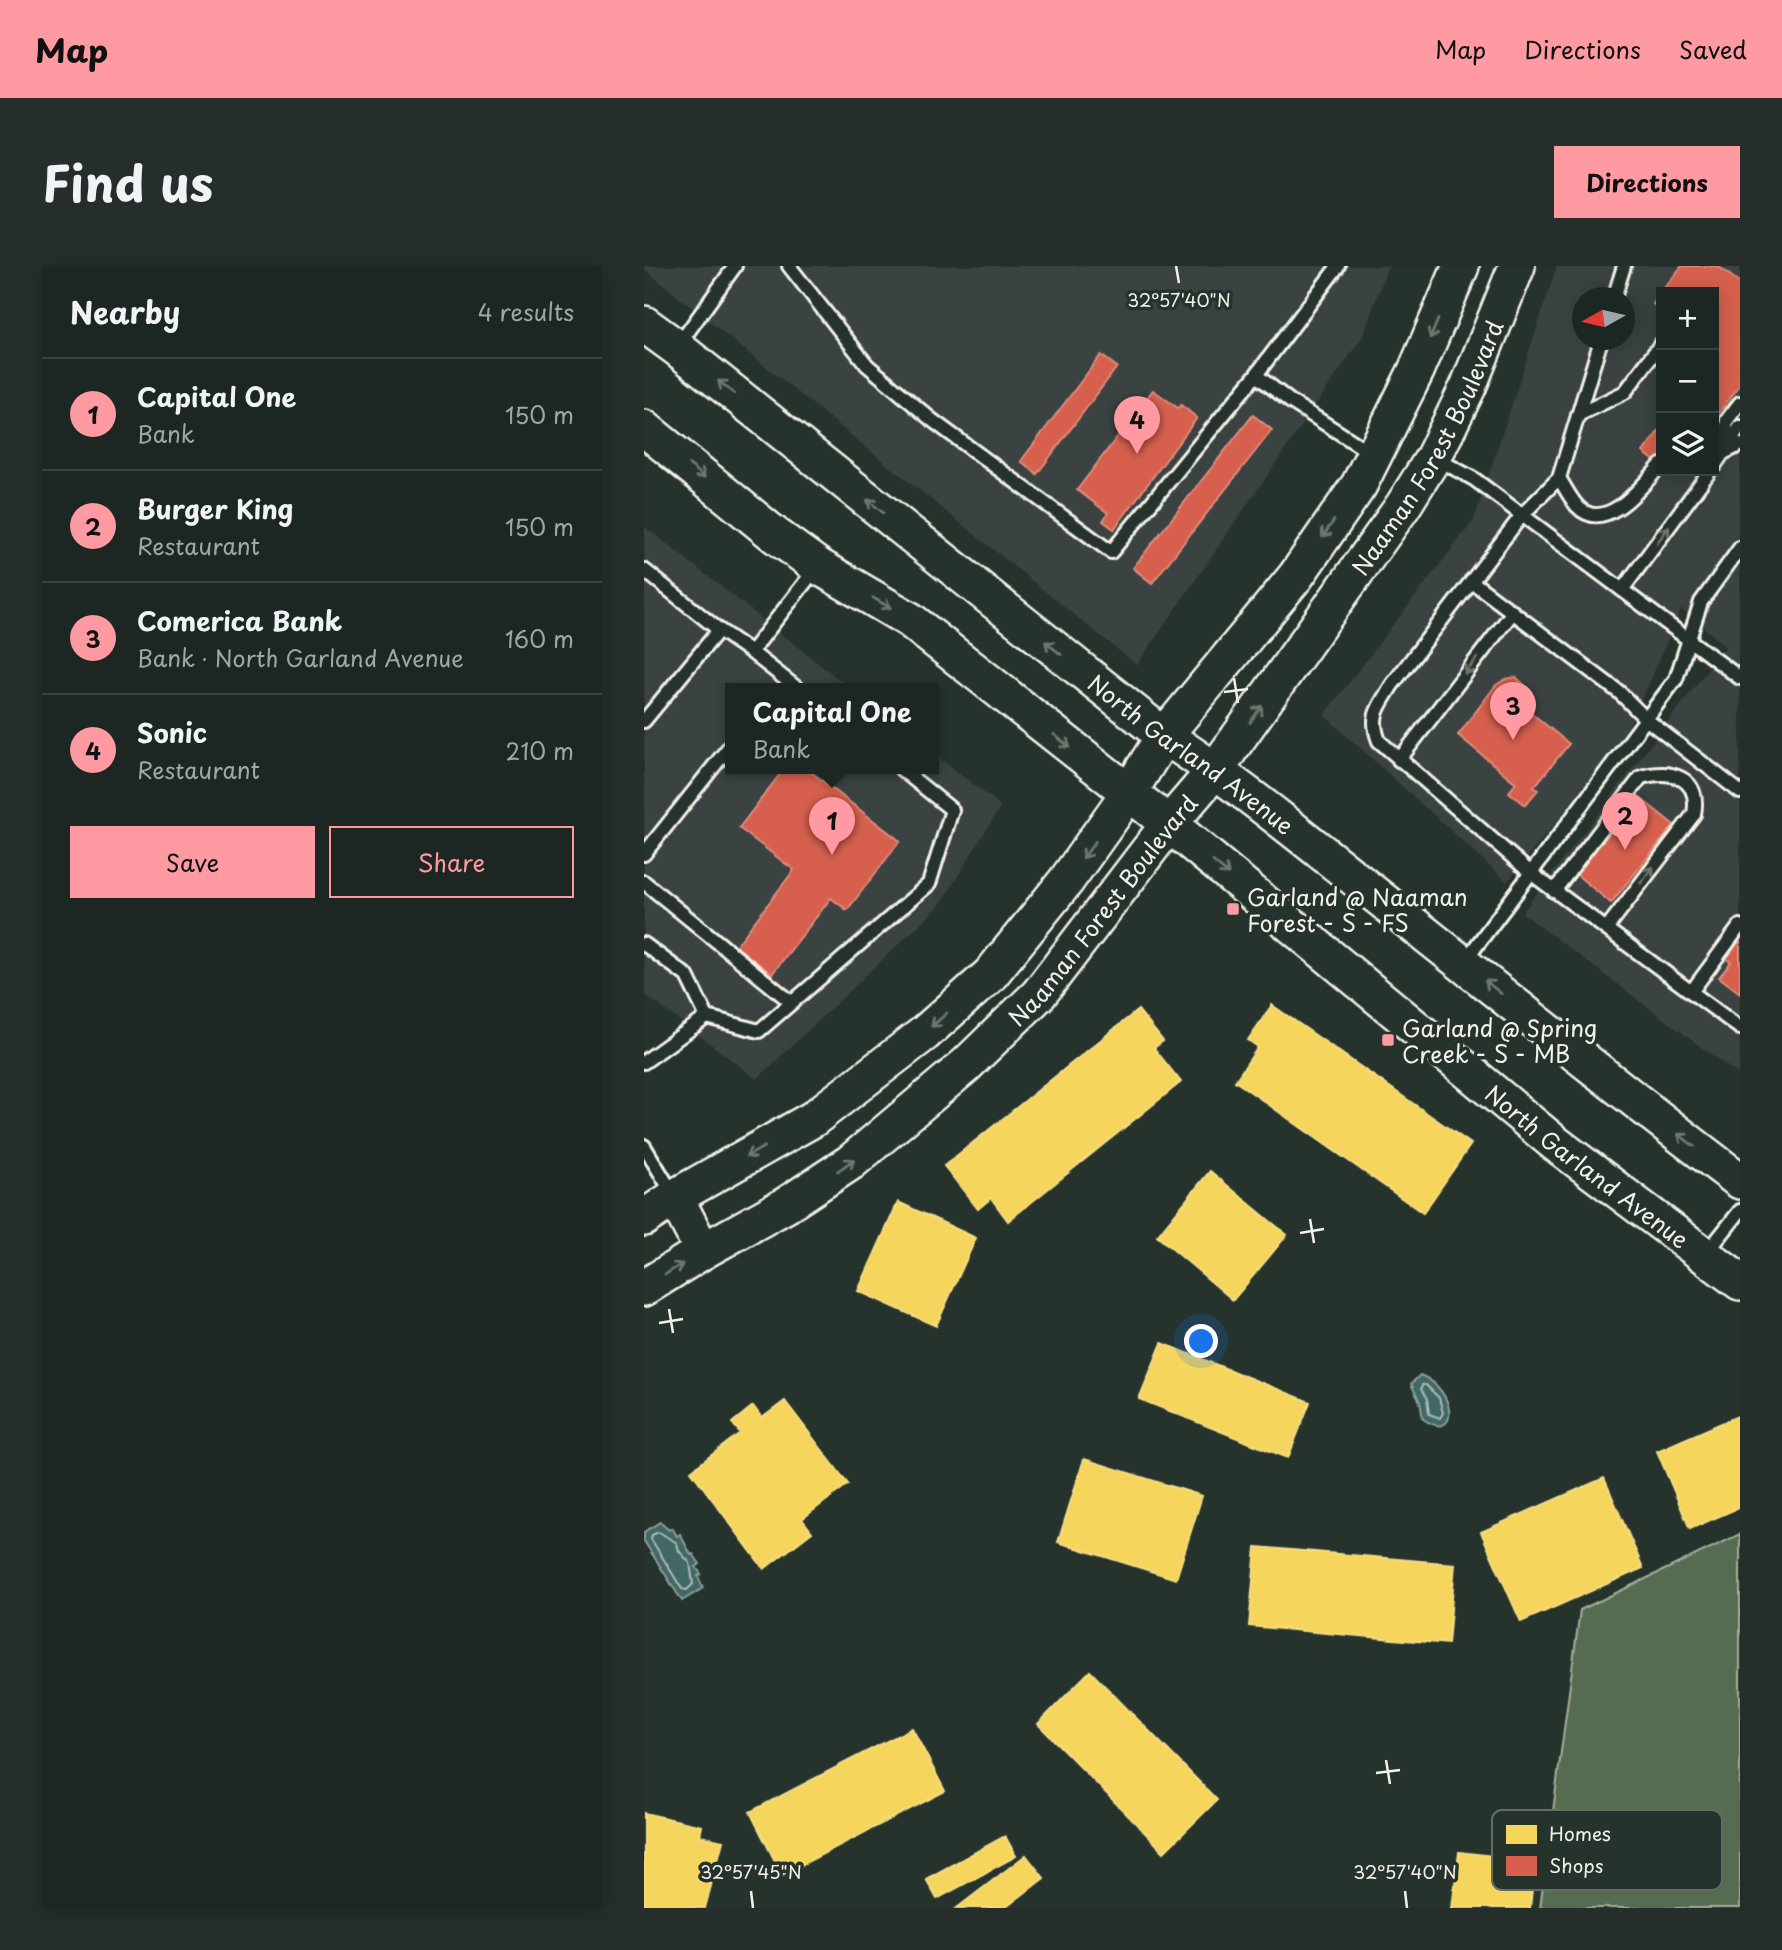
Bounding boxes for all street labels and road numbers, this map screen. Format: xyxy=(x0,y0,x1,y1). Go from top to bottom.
street label: Naaman Forest Boulevard xyxy=(1342,315,1511,582)
street label: North Garland Avenue xyxy=(1081,665,1302,842)
street label: Naaman Forest Boulevard xyxy=(999,786,1205,1033)
street label: North Garland Avenue xyxy=(1478,1076,1697,1256)

